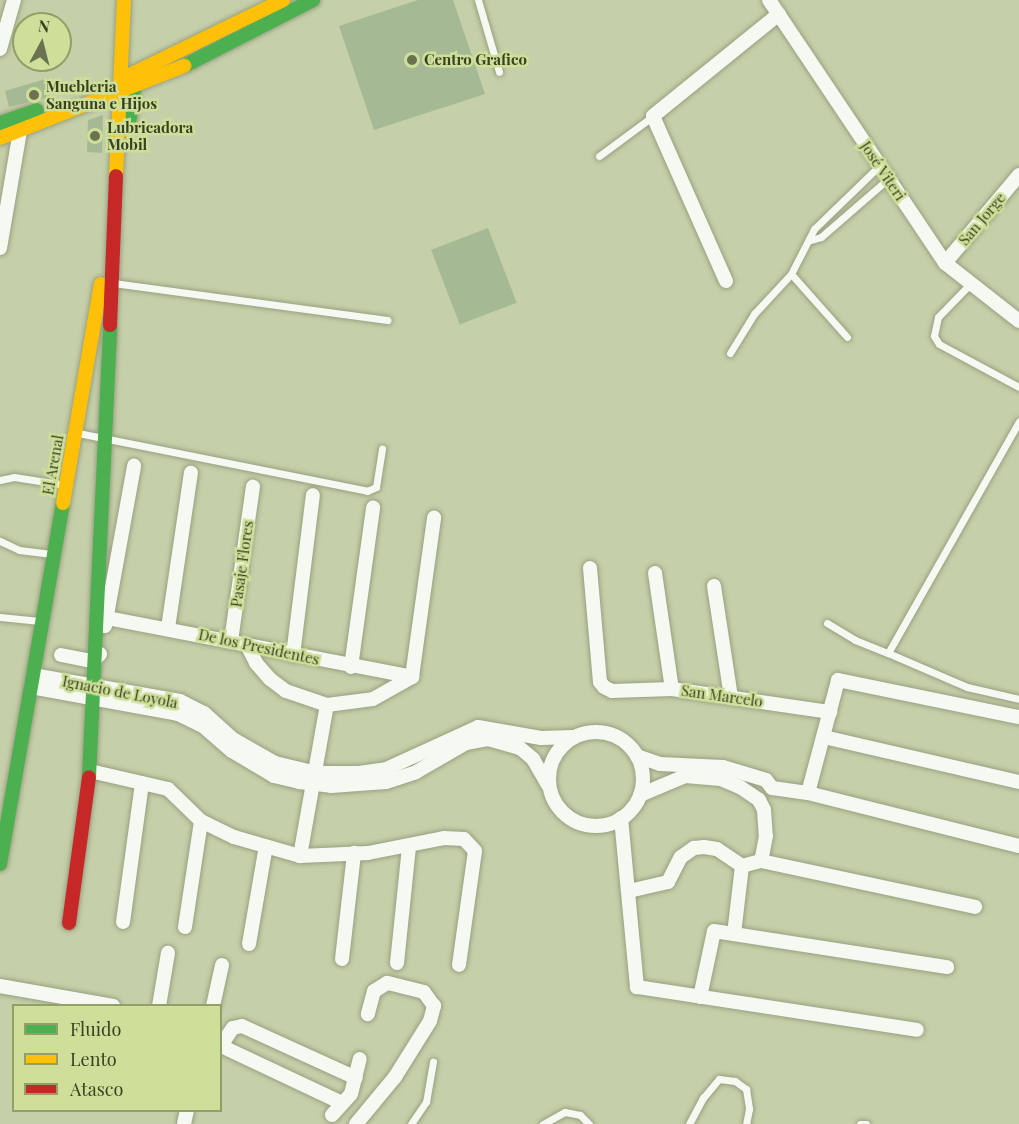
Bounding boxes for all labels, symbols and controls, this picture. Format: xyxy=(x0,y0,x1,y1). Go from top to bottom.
north arrow xyxy=(12,12,72,72)
text: N xyxy=(37,14,51,37)
place label: Centro Grafico xyxy=(424,51,527,69)
marker: Centro Grafico xyxy=(405,53,419,67)
place label: Muebleria Sanguna e Hijos xyxy=(46,77,157,112)
marker: Muebleria Sanguna e Hijos xyxy=(27,88,41,102)
place label: Lubricadora Mobil xyxy=(107,118,193,153)
marker: Lubricadora Mobil xyxy=(88,129,102,143)
street label: José Viteri xyxy=(856,138,910,204)
street label: San Jorge xyxy=(955,189,1009,249)
street label: El Arenal xyxy=(39,433,67,497)
street label: Pasaje Flores xyxy=(227,520,257,608)
street label: De los Presidentes xyxy=(197,625,321,669)
street label: Ignacio de Loyola xyxy=(61,672,179,712)
street label: San Marcelo xyxy=(680,681,764,711)
legend xyxy=(12,1004,222,1112)
text: Fluido xyxy=(70,1017,121,1041)
text: Lento xyxy=(70,1047,117,1071)
text: Atasco xyxy=(70,1077,123,1101)

